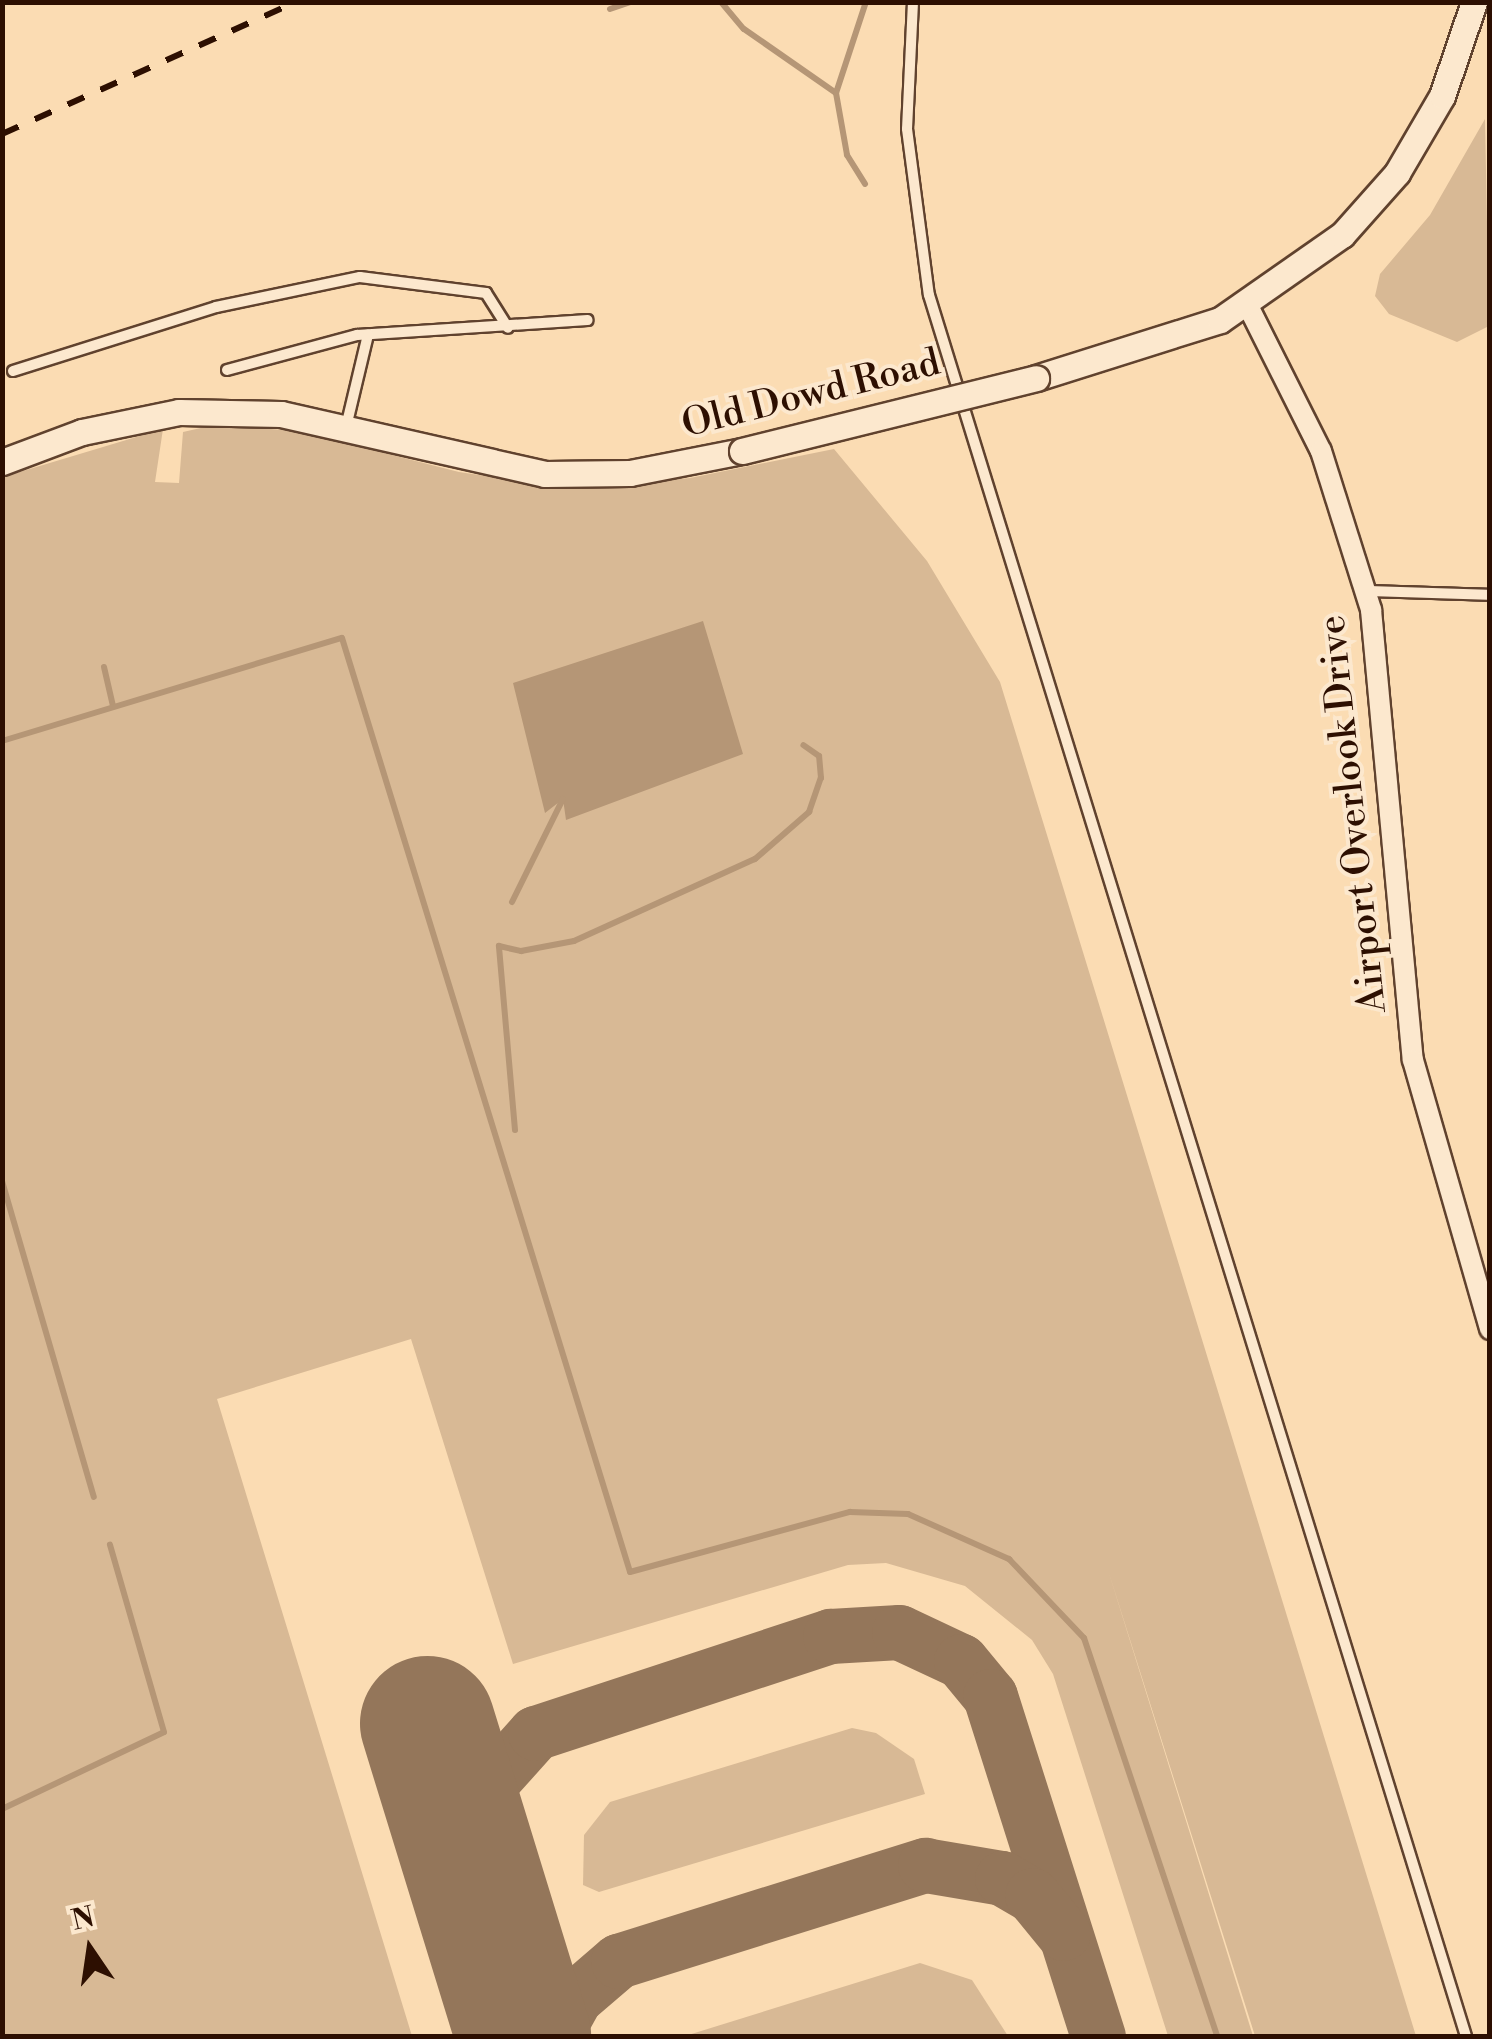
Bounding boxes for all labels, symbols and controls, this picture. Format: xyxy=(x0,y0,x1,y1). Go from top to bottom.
street label: Old Dowd Road xyxy=(677,340,945,448)
street label: Airport Overlook Drive xyxy=(1309,613,1397,1015)
north arrow xyxy=(40,1899,140,1999)
text: N xyxy=(68,1900,98,1939)

